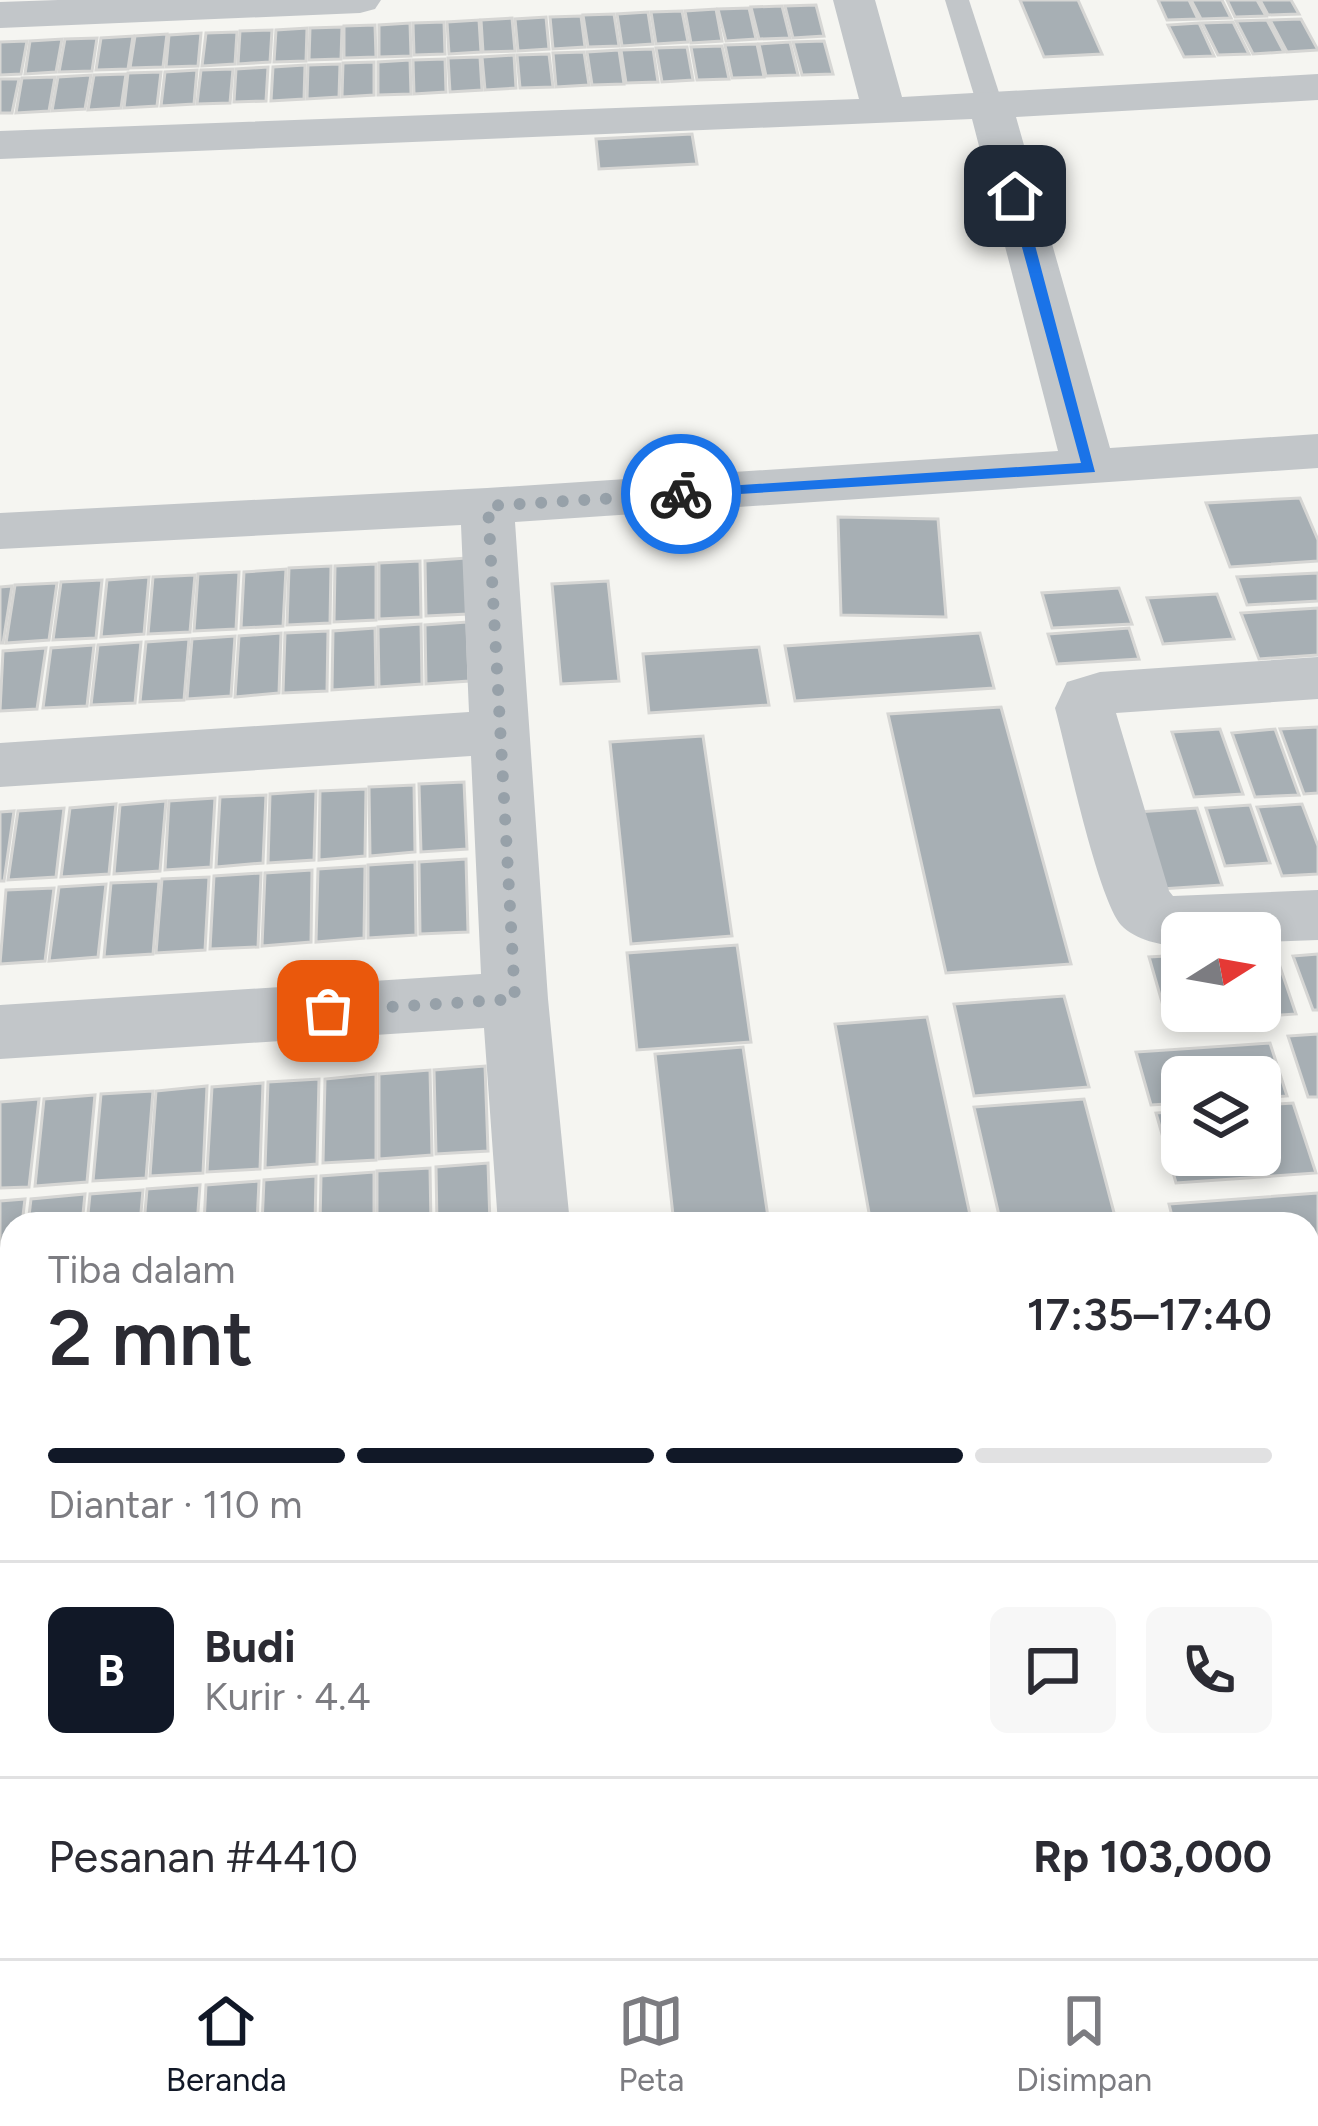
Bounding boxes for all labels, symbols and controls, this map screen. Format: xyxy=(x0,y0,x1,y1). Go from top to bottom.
pin xyxy=(964,145,1066,247)
icon: home xyxy=(982,163,1048,229)
courier xyxy=(621,434,741,554)
icon: bike xyxy=(648,461,714,527)
north arrow xyxy=(1161,912,1281,1032)
map controls xyxy=(1161,912,1281,1176)
pin xyxy=(277,960,379,1062)
icon: bag xyxy=(295,978,361,1044)
button: layers xyxy=(1161,1056,1281,1176)
text: Tiba dalam xyxy=(48,1246,235,1293)
text: 17:35–17:40 xyxy=(1027,1287,1272,1341)
text: 2 mnt xyxy=(48,1291,253,1385)
text: Diantar · 110 m xyxy=(48,1481,302,1528)
button: chat xyxy=(990,1607,1116,1733)
button: phone xyxy=(1146,1607,1272,1733)
text: Budi xyxy=(204,1619,296,1673)
text: B xyxy=(97,1643,125,1697)
text: Kurir · 4.4 xyxy=(204,1673,371,1720)
text: Pesanan #4410 xyxy=(48,1829,358,1883)
text: Rp 103,000 xyxy=(1033,1829,1272,1883)
tab: Beranda xyxy=(166,1988,287,2099)
tab: Peta xyxy=(618,1988,684,2099)
tab: Disimpan xyxy=(1016,1988,1152,2099)

